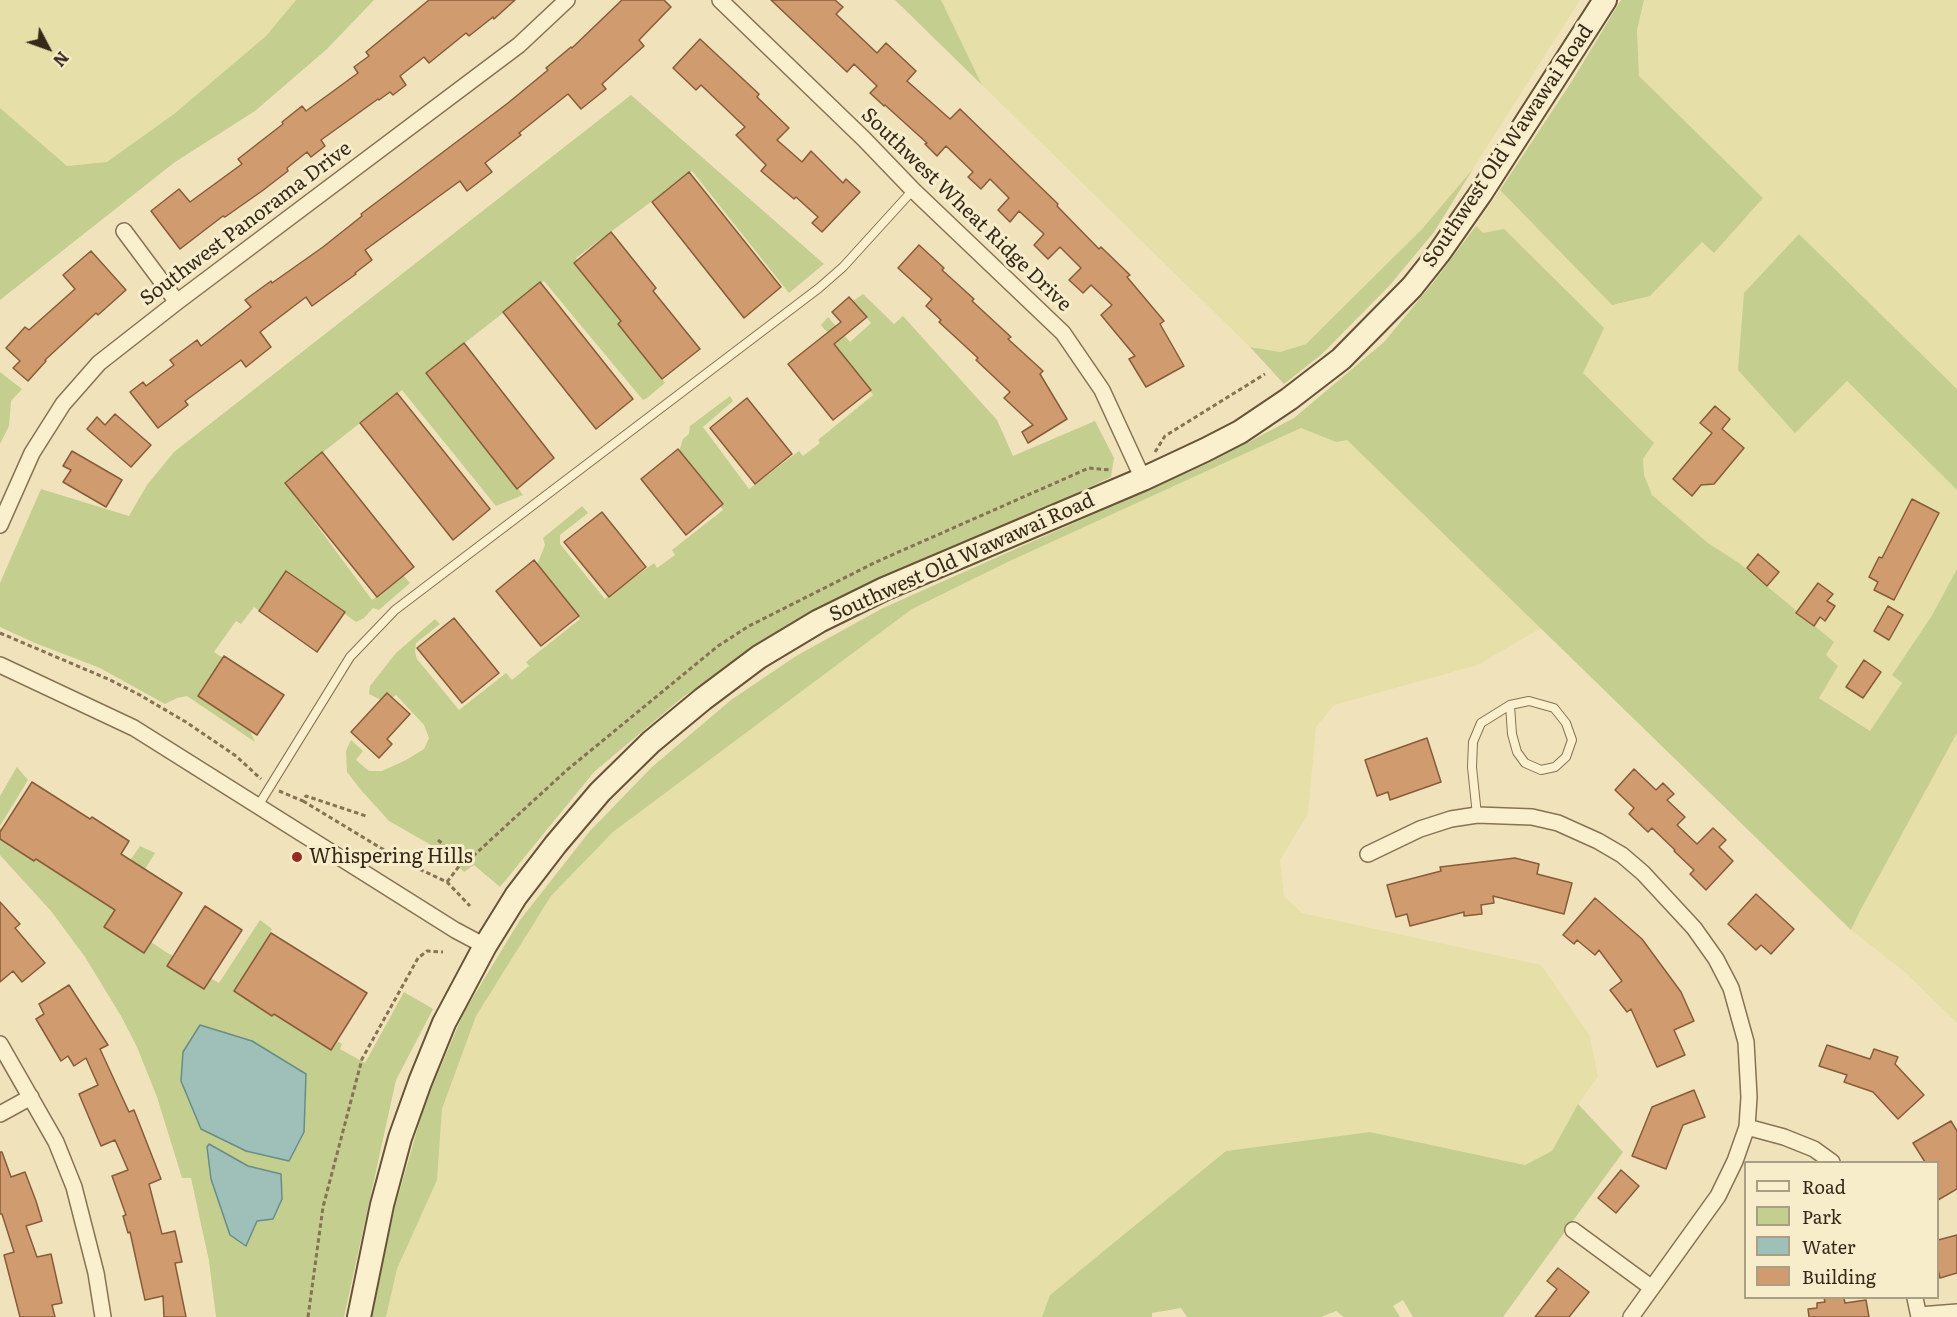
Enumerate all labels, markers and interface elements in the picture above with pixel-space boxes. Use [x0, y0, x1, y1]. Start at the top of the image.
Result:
north arrow [18, 18, 78, 78]
street label: Southwest Old Wawawai Road [1418, 20, 1598, 272]
text: N [48, 47, 75, 73]
street label: Southwest Wheat Ridge Drive [856, 103, 1076, 317]
street label: Southwest Panorama Drive [136, 137, 356, 311]
street label: Southwest Old Wawawai Road [826, 489, 1098, 627]
place label: Whispering Hills [309, 845, 473, 869]
marker: Whispering Hills [290, 850, 304, 864]
legend [1744, 1161, 1939, 1299]
text: Road [1802, 1173, 1846, 1200]
text: Park [1802, 1203, 1841, 1230]
text: Water [1802, 1233, 1855, 1260]
text: Building [1802, 1263, 1876, 1290]

